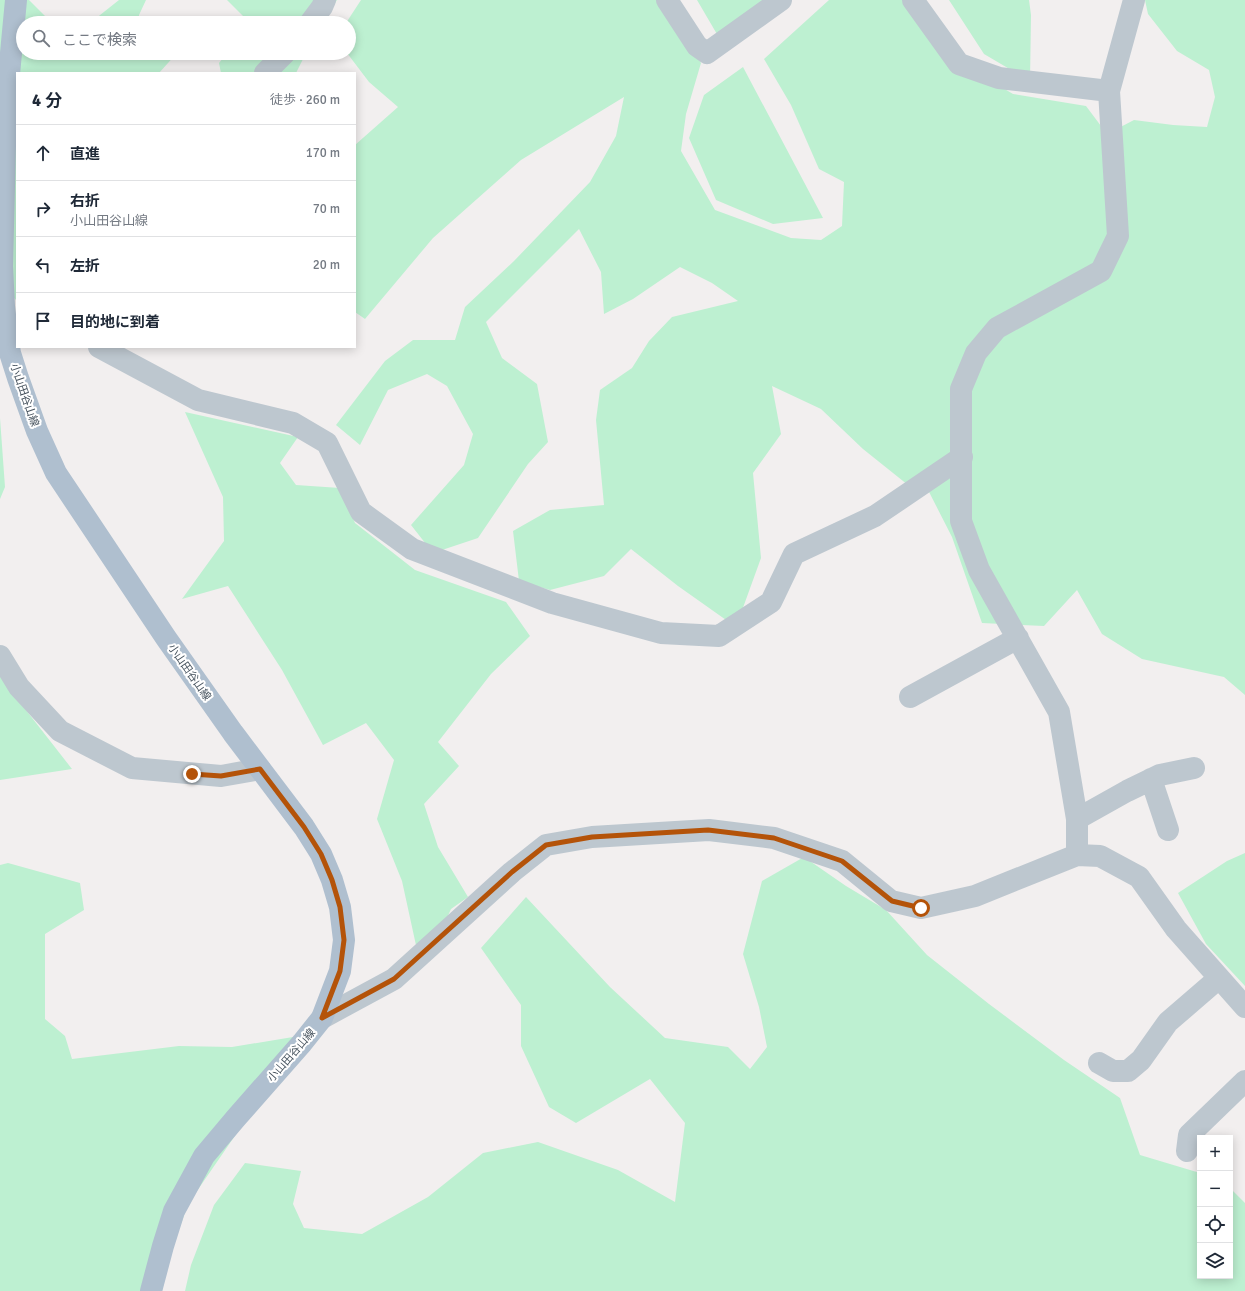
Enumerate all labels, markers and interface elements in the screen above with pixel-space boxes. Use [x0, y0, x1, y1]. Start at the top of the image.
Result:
search box [16, 16, 356, 60]
icon: search [30, 27, 52, 49]
text: ここで検索 [62, 31, 137, 49]
text: 4 分 [32, 90, 62, 111]
text: 徒歩 · 260 m [270, 92, 340, 108]
icon: ahead [32, 142, 54, 164]
text: 直進 [70, 145, 100, 163]
text: 170 m [306, 145, 340, 161]
text: 右折 [70, 192, 100, 210]
icon: right [32, 198, 54, 220]
text: 70 m [313, 201, 340, 217]
text: 小山田谷山線 [70, 213, 148, 229]
icon: left [32, 254, 54, 276]
text: 左折 [70, 257, 100, 275]
text: 20 m [313, 257, 340, 273]
icon: arrive [32, 310, 54, 332]
text: 目的地に到着 [70, 313, 160, 331]
street label: 小山田谷山線 [8, 362, 41, 428]
street label: 小山田谷山線 [165, 642, 214, 703]
route end [183, 765, 201, 783]
route start [912, 899, 930, 917]
street label: 小山田谷山線 [265, 1026, 318, 1084]
map controls [1197, 1135, 1233, 1279]
button: + [1197, 1135, 1233, 1171]
button: − [1197, 1171, 1233, 1207]
button: locate [1197, 1207, 1233, 1243]
button: layers [1197, 1243, 1233, 1279]

